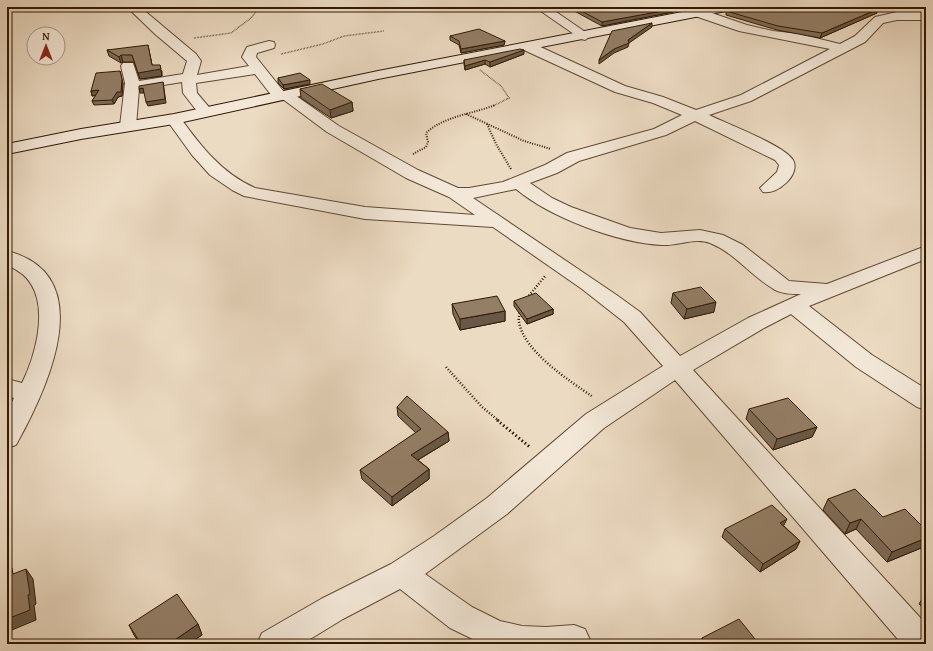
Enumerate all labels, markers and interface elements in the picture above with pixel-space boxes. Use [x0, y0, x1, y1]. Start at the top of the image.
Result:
north arrow [26, 26, 66, 66]
text: N [42, 28, 50, 44]

